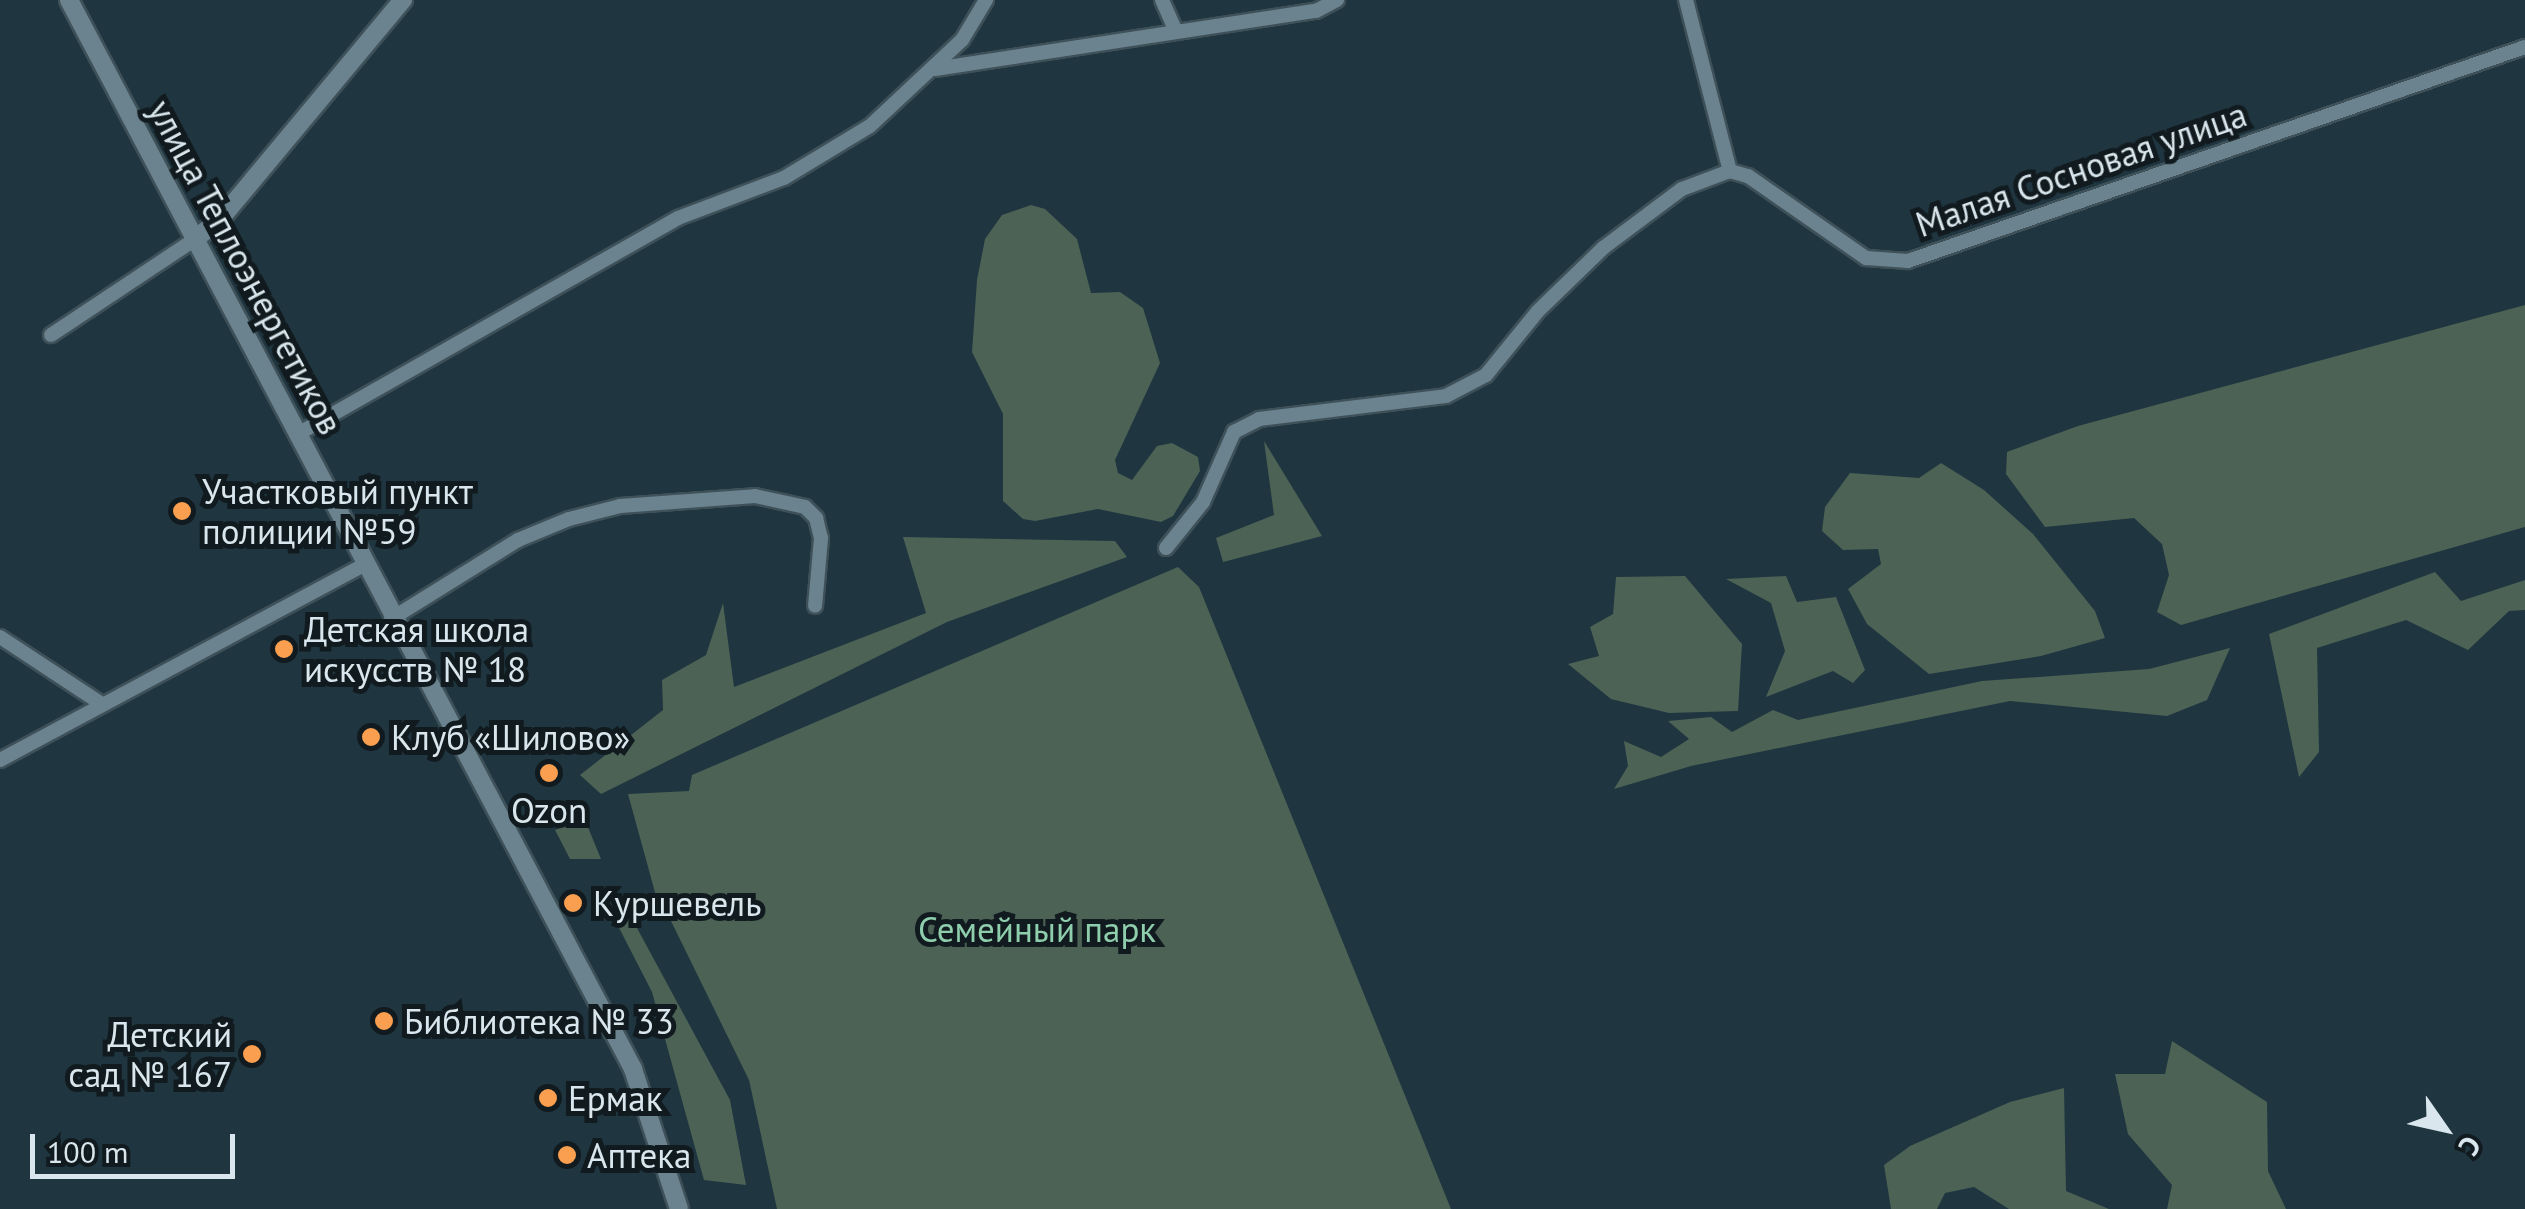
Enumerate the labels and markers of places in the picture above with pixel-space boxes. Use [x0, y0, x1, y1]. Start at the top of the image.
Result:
place label: Участковый пункт полиции №59 [202, 470, 473, 552]
marker: Участковый пункт полиции №59 [171, 500, 193, 522]
place label: Детская школа искусств № 18 [304, 608, 529, 690]
marker: Детская школа искусств № 18 [273, 638, 295, 660]
place label: Клуб «Шилово» [391, 716, 630, 758]
marker: Клуб «Шилово» [360, 726, 382, 748]
marker: Ozon [538, 762, 560, 784]
place label: Ozon [511, 789, 587, 831]
place label: Куршевель [593, 882, 761, 924]
marker: Куршевель [562, 892, 584, 914]
place label: Библиотека № 33 [404, 1000, 674, 1042]
marker: Библиотека № 33 [373, 1010, 395, 1032]
place label: Детский сад № 167 [68, 1013, 232, 1095]
marker: Детский сад № 167 [241, 1043, 263, 1065]
place label: Ермак [568, 1077, 662, 1119]
marker: Ермак [537, 1087, 559, 1109]
place label: Аптека [587, 1134, 691, 1176]
marker: Аптека [556, 1144, 578, 1166]

